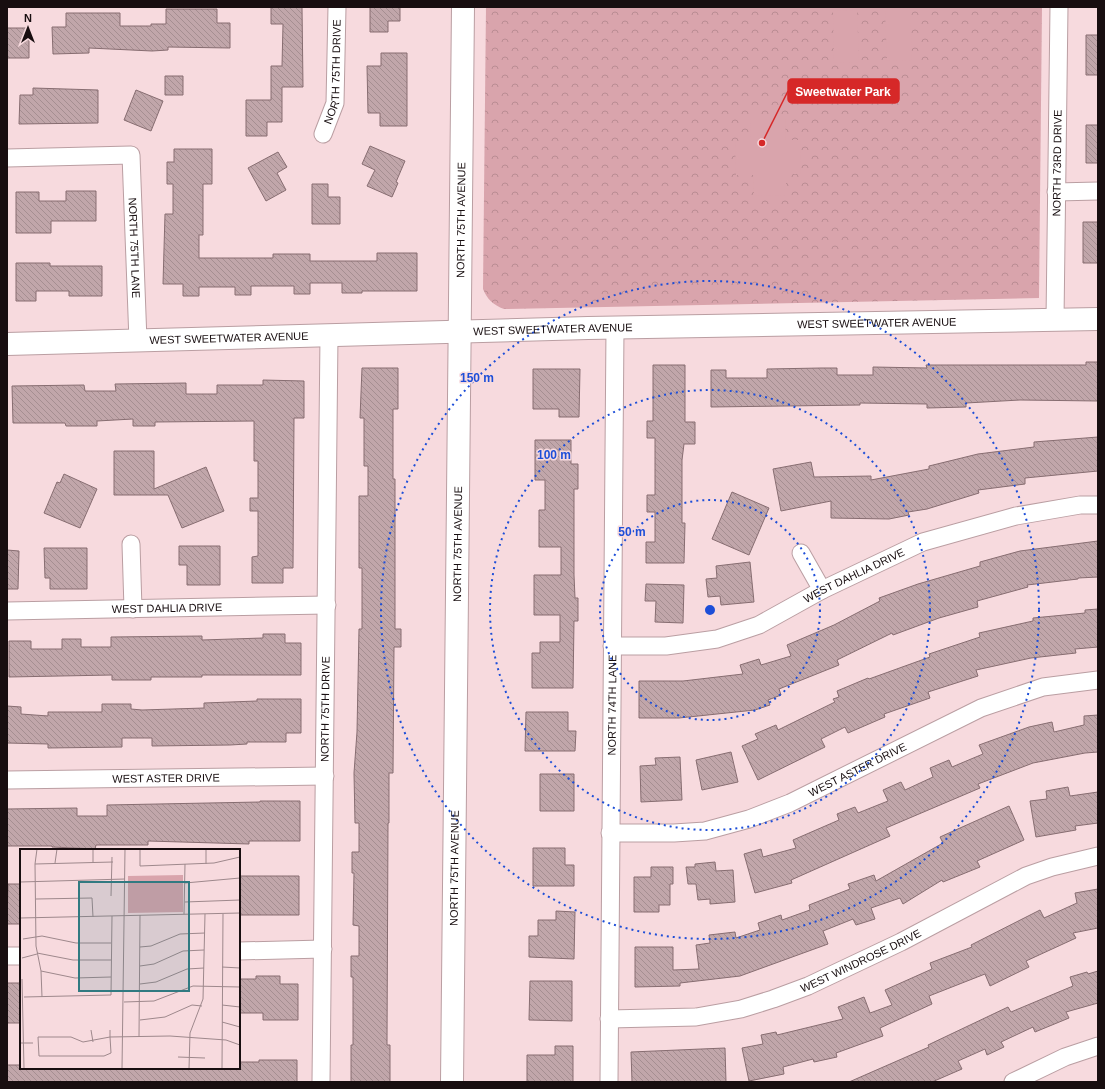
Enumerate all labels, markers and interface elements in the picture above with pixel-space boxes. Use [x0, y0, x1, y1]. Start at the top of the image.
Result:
north arrow [8, 8, 48, 48]
text: N [24, 12, 32, 24]
street label: NORTH 75TH DRIVE [321, 19, 343, 126]
callout: Sweetwater Park [788, 79, 899, 103]
text: Sweetwater Park [795, 85, 891, 99]
street label: NORTH 73RD DRIVE [1050, 109, 1064, 217]
street label: NORTH 75TH AVENUE [454, 162, 467, 278]
street label: NORTH 75TH LANE [127, 197, 142, 298]
street label: WEST SWEETWATER AVENUE [797, 316, 956, 330]
street label: WEST SWEETWATER AVENUE [473, 321, 633, 337]
street label: WEST SWEETWATER AVENUE [149, 330, 309, 346]
text: 150 m [460, 371, 494, 385]
text: 100 m [537, 448, 571, 462]
street label: NORTH 75TH AVENUE [451, 486, 464, 602]
text: 50 m [618, 525, 646, 539]
street label: WEST DAHLIA DRIVE [802, 546, 906, 605]
street label: WEST DAHLIA DRIVE [112, 601, 222, 615]
centre of rings [703, 603, 717, 617]
street label: NORTH 74TH LANE [606, 655, 618, 755]
street label: NORTH 75TH DRIVE [318, 656, 332, 762]
street label: WEST ASTER DRIVE [807, 740, 908, 799]
street label: WEST ASTER DRIVE [112, 771, 220, 785]
street label: NORTH 75TH AVENUE [448, 810, 461, 926]
inset map [20, 849, 240, 1069]
street label: WEST WINDROSE DRIVE [799, 927, 923, 994]

